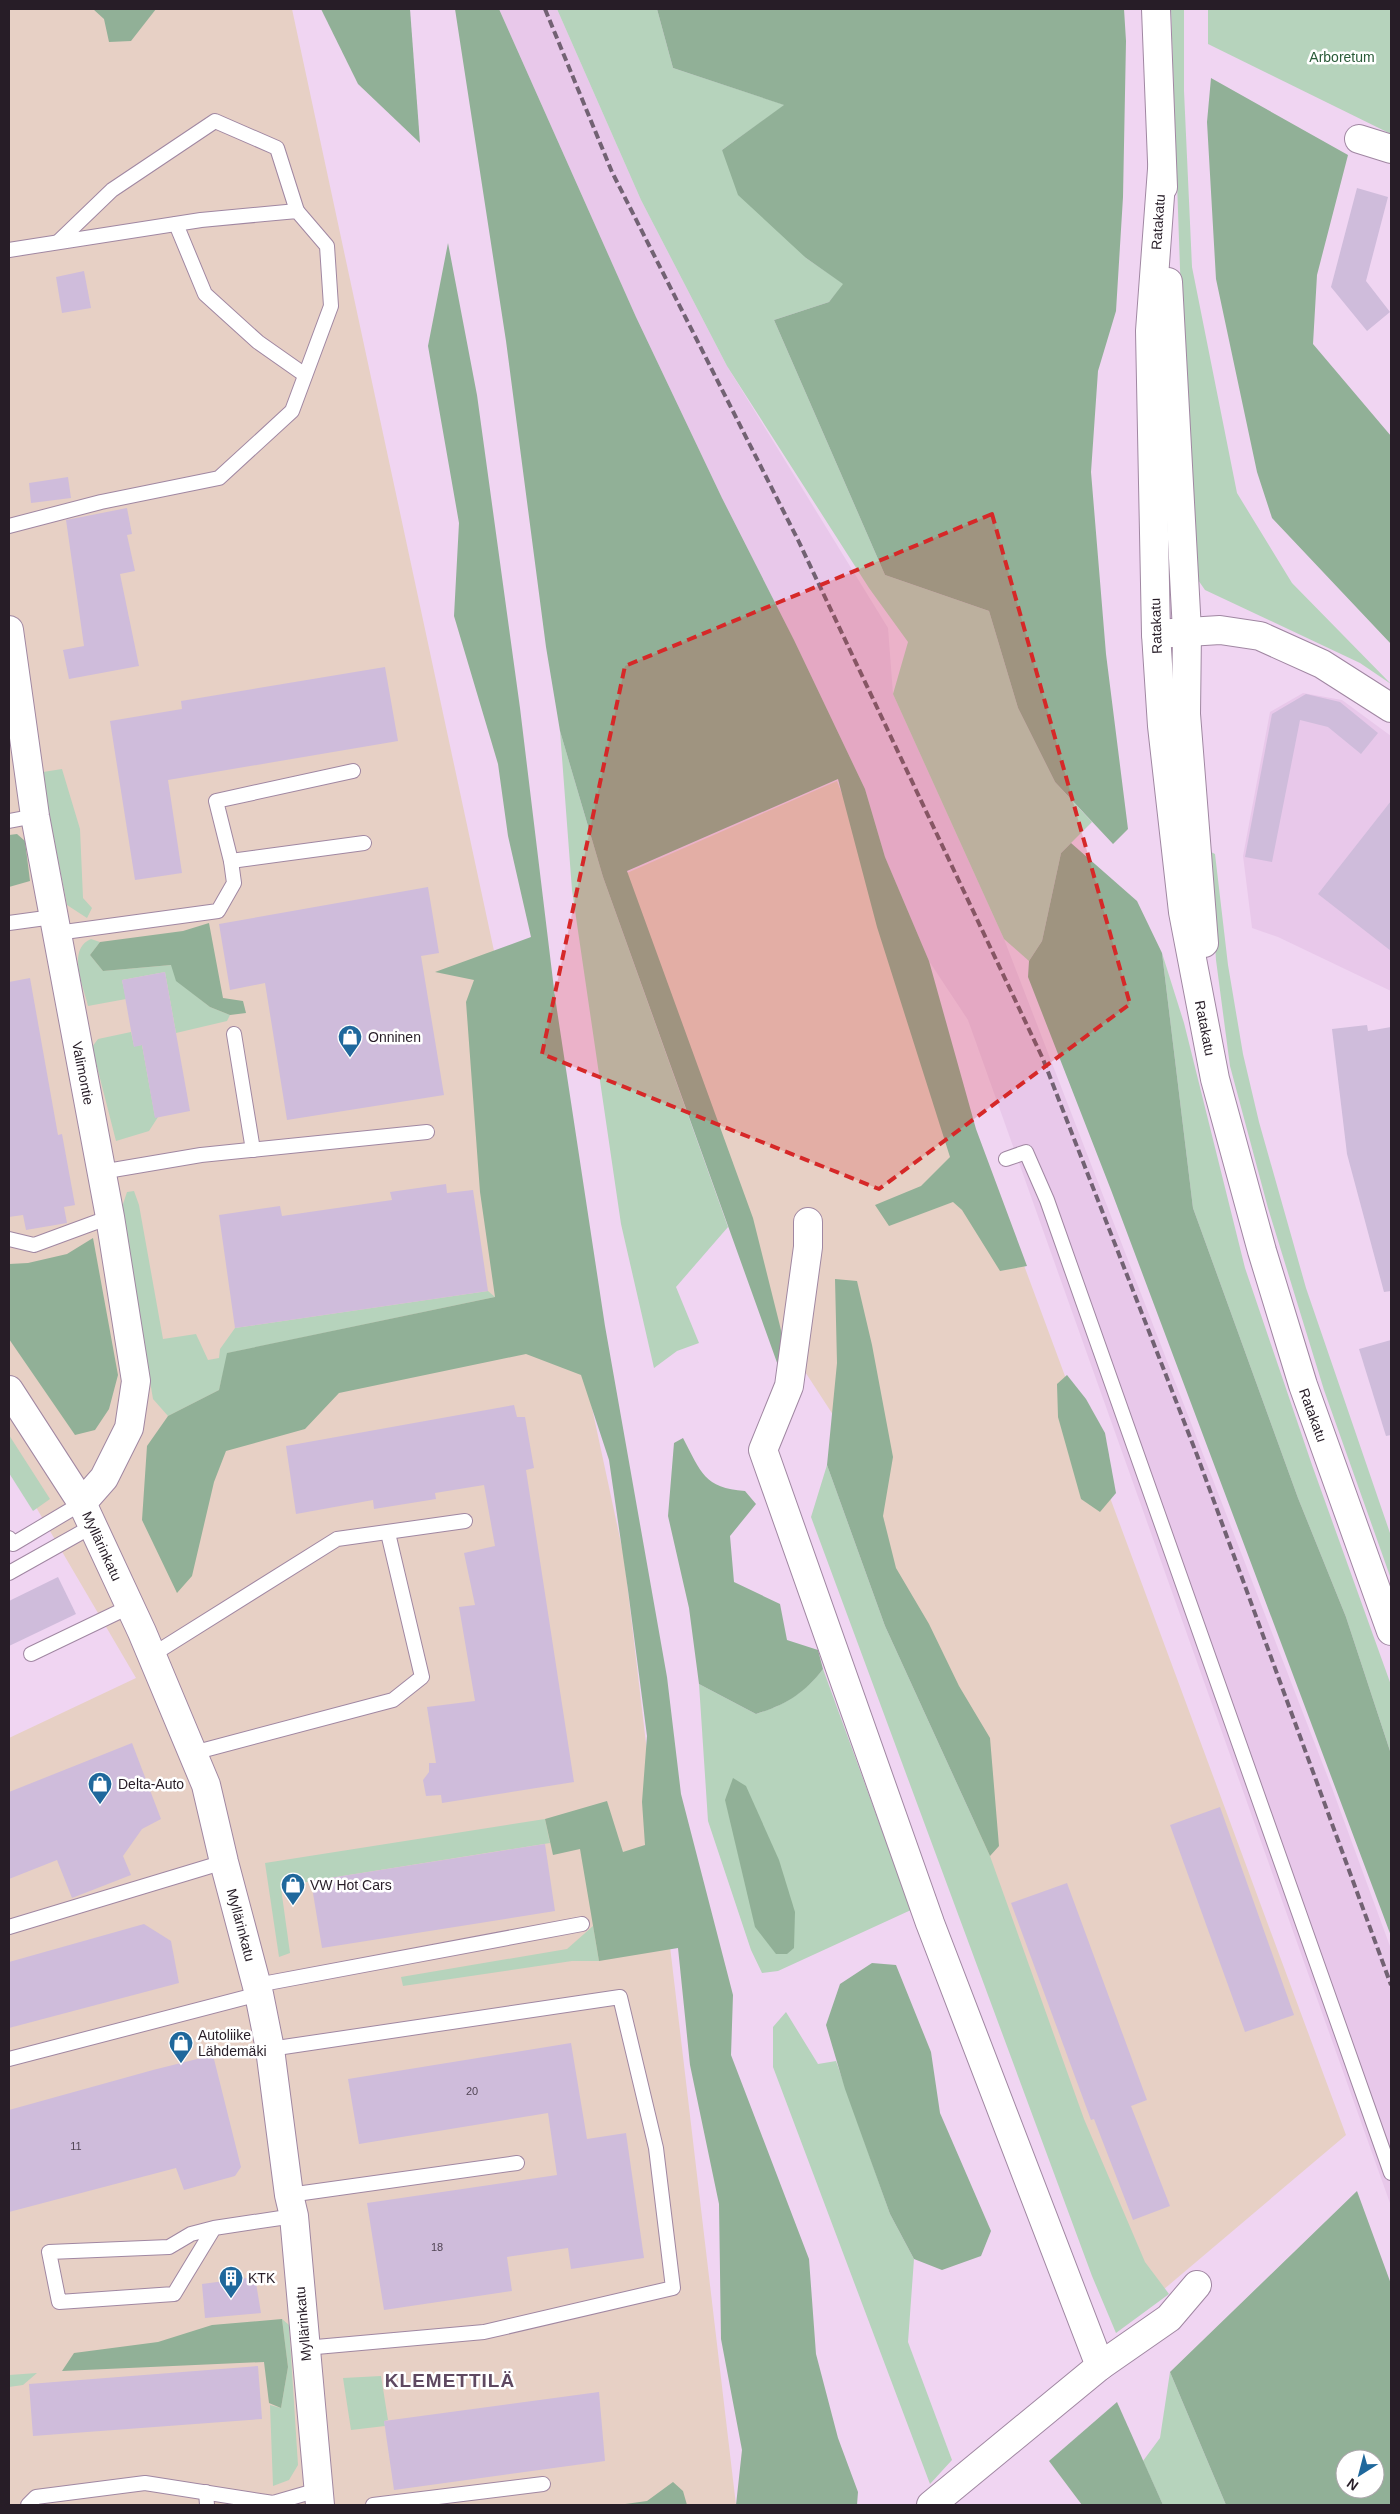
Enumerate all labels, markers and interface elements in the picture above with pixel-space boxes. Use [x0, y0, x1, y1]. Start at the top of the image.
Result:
park label: Arboretum [1309, 49, 1375, 65]
street label: Ratakatu [1148, 193, 1168, 251]
street label: Ratakatu [1147, 598, 1165, 654]
street label: Ratakatu [1192, 999, 1218, 1057]
shop icon: Onninen [337, 1024, 363, 1058]
place label: Onninen [368, 1029, 421, 1045]
street label: Valimontie [69, 1040, 97, 1106]
street label: Ratakatu [1296, 1386, 1330, 1444]
street label: Myllärinkatu [79, 1509, 125, 1583]
shop icon: Delta-Auto [87, 1771, 113, 1805]
place label: Delta-Auto [118, 1776, 184, 1792]
shop icon: VW Hot Cars [280, 1872, 306, 1906]
place label: VW Hot Cars [310, 1877, 392, 1893]
street label: Myllärinkatu [224, 1887, 258, 1963]
place label: Autoliike Lähdemäki [198, 2027, 267, 2059]
shop icon: Autoliike Lähdemäki [168, 2030, 194, 2064]
house number: 20 [466, 2085, 478, 2097]
house number: 11 [70, 2140, 82, 2152]
house number: 18 [431, 2241, 443, 2253]
building icon: KTK [218, 2265, 244, 2299]
place label: KTK [248, 2270, 276, 2286]
street label: Myllärinkatu [292, 2286, 314, 2362]
district label: KLEMETTILÄ [385, 2370, 515, 2391]
north arrow [1335, 2449, 1385, 2499]
text: N [1344, 2475, 1361, 2494]

